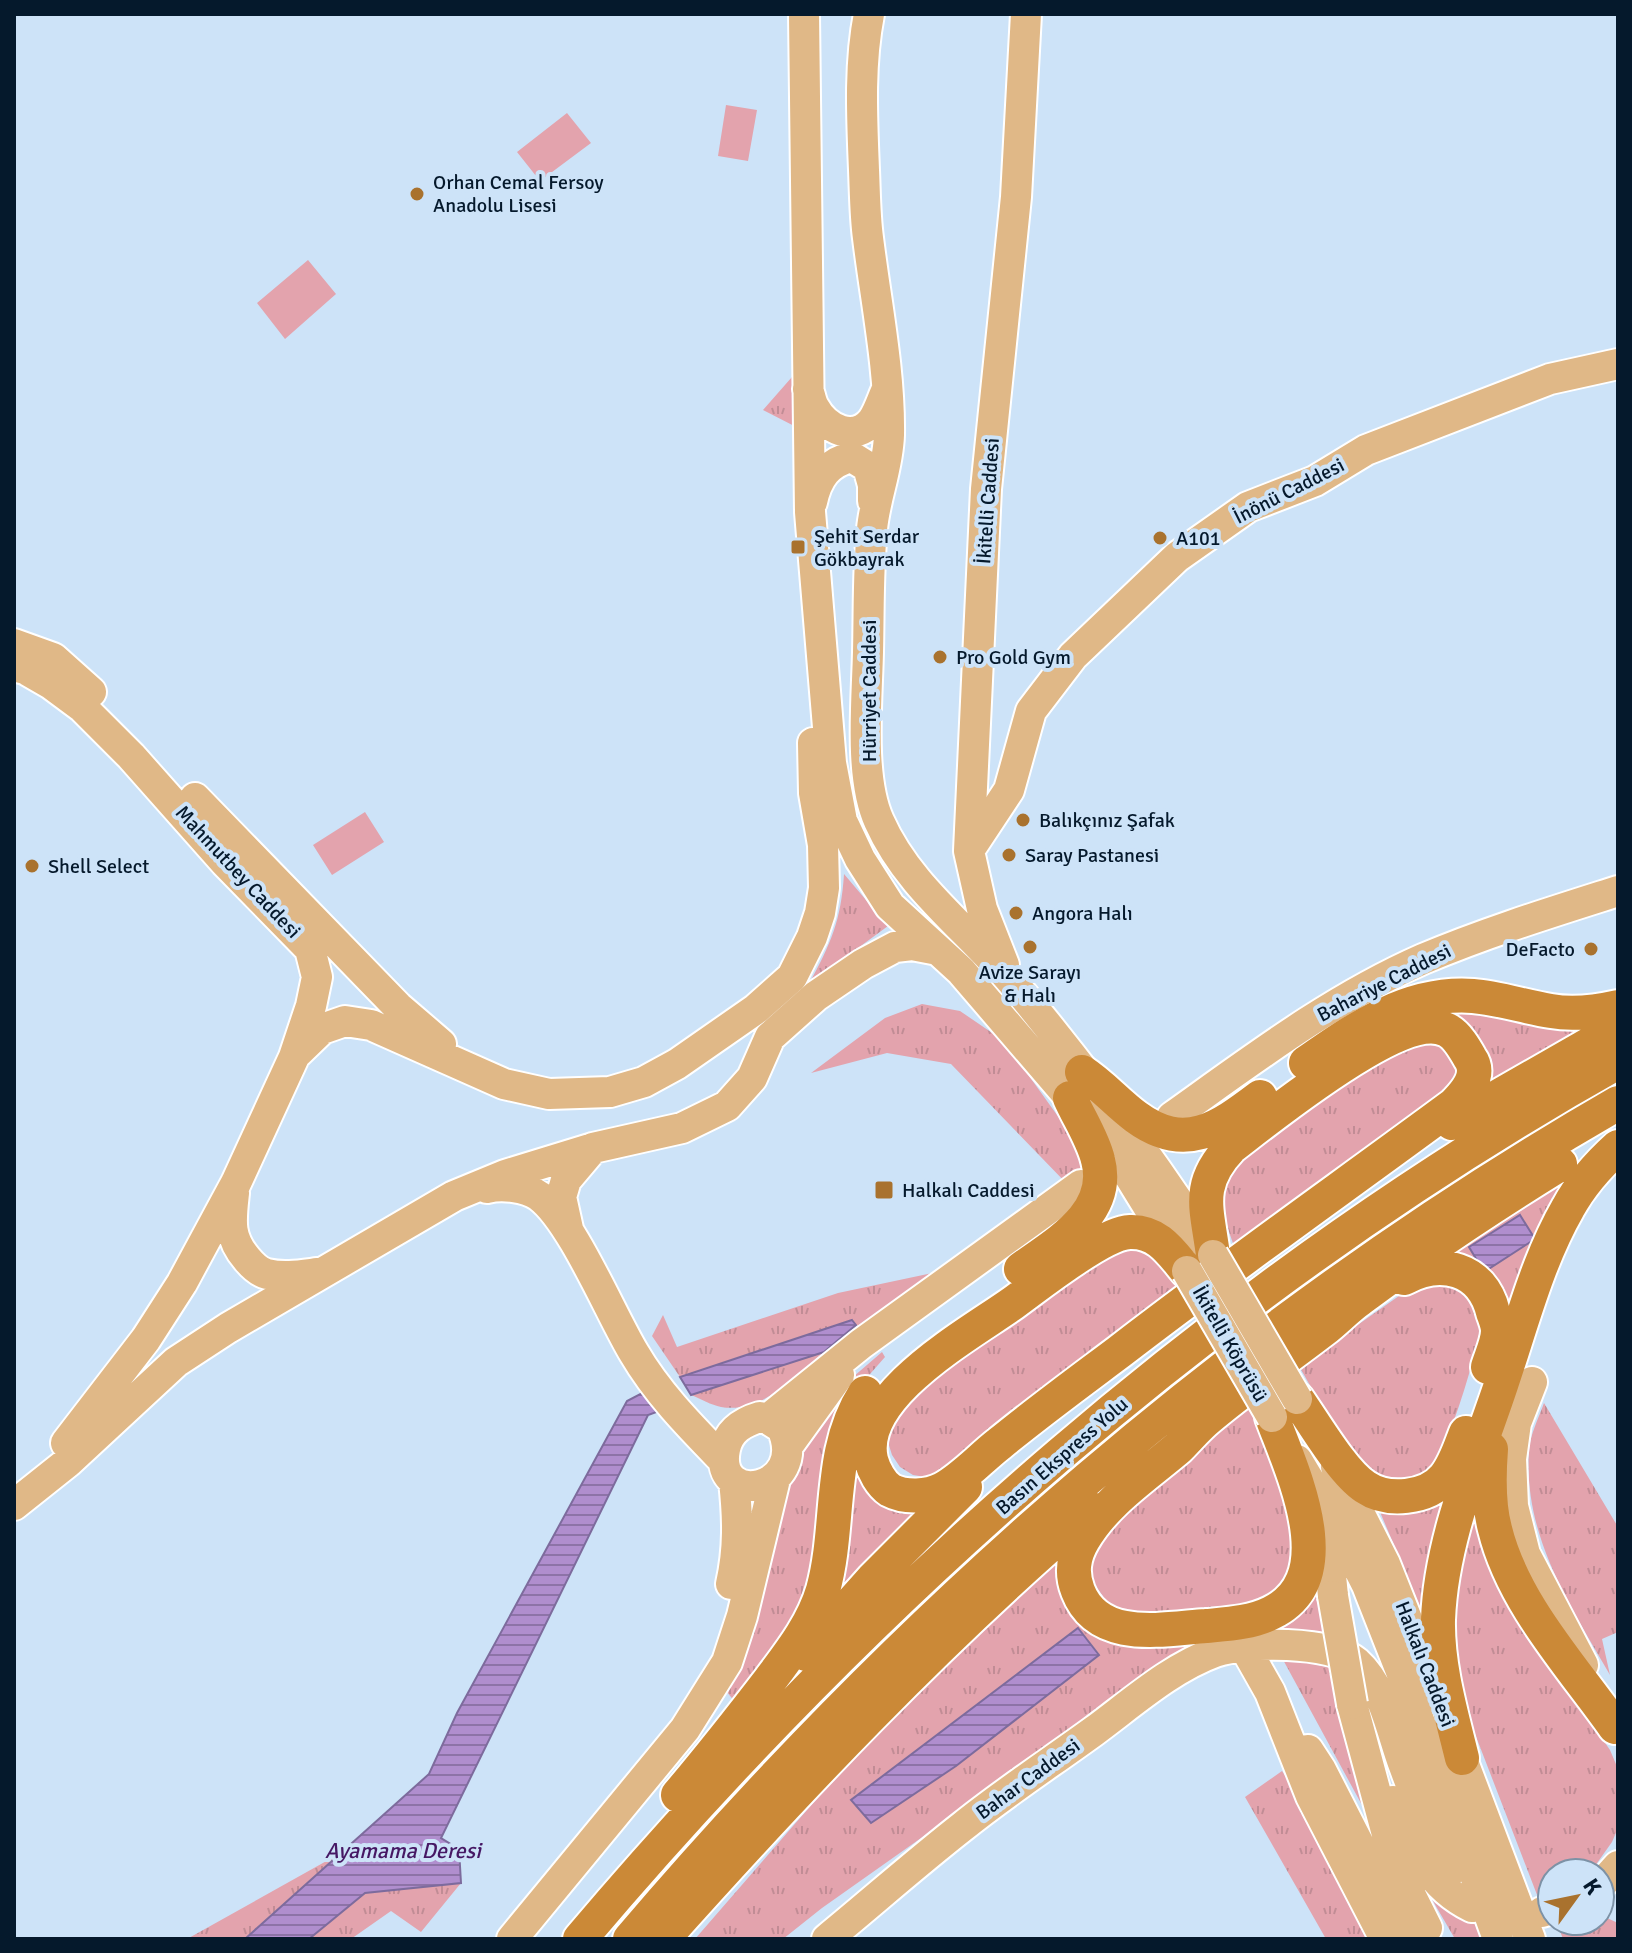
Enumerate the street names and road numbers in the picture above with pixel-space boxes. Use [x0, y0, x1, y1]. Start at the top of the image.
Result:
street label: İkitelli Caddesi [971, 437, 1005, 565]
street label: İnönü Caddesi [1229, 452, 1349, 530]
street label: Hürriyet Caddesi [857, 620, 882, 762]
street label: Mahmutbey Caddesi [170, 800, 306, 944]
street label: Bahariye Caddesi [1313, 938, 1455, 1028]
street label: İkitelli Köprüsü [1187, 1282, 1273, 1406]
street label: Basın Ekspress Yolu [991, 1392, 1133, 1520]
street label: Halkalı Caddesi [1390, 1598, 1460, 1730]
street label: Bahar Caddesi [971, 1733, 1085, 1825]

